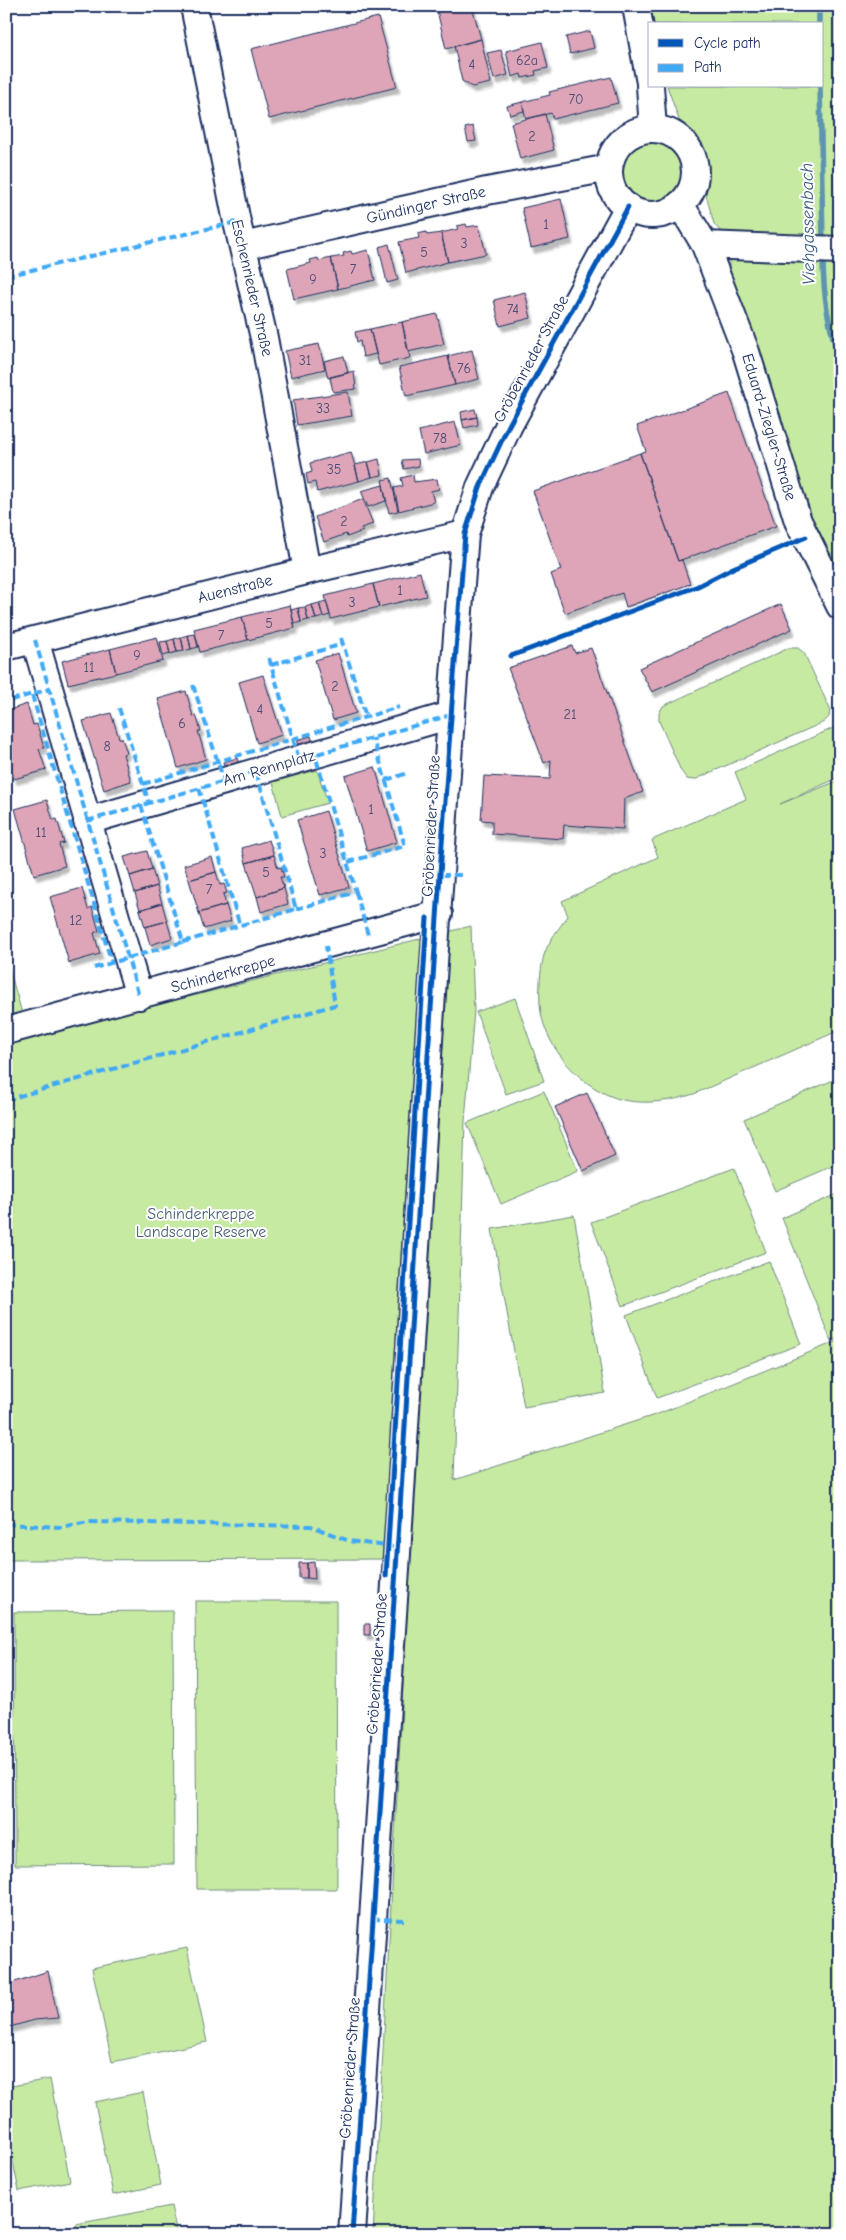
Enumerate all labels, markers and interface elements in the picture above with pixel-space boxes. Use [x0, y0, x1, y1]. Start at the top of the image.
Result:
legend [648, 22, 824, 88]
text: Cycle path [694, 34, 761, 52]
house number: 62a [516, 52, 538, 69]
house number: 4 [469, 56, 476, 73]
text: Path [694, 58, 722, 76]
house number: 70 [568, 91, 584, 108]
house number: 2 [528, 128, 536, 145]
water label: Viehgassenbach [796, 163, 820, 285]
street label: Gündinger Straße [365, 183, 487, 227]
house number: 1 [543, 216, 549, 233]
street label: Eschenrieder Straße [228, 218, 276, 358]
house number: 3 [460, 235, 468, 252]
house number: 5 [420, 244, 428, 261]
house number: 7 [350, 261, 357, 278]
house number: 9 [309, 271, 317, 288]
street label: Gröbenrieder Straße [490, 292, 572, 426]
house number: 74 [507, 301, 519, 318]
street label: Eduard-Ziegler-Straße [738, 351, 800, 503]
house number: 31 [299, 352, 311, 369]
house number: 76 [457, 360, 471, 377]
house number: 33 [316, 400, 330, 417]
house number: 78 [433, 430, 447, 447]
house number: 35 [327, 461, 341, 478]
house number: 2 [340, 513, 348, 530]
street label: Auenstraße [196, 571, 274, 607]
house number: 1 [397, 582, 403, 599]
house number: 3 [348, 594, 356, 611]
house number: 5 [265, 615, 273, 632]
house number: 7 [218, 627, 225, 644]
house number: 9 [133, 647, 141, 664]
house number: 11 [83, 659, 95, 676]
house number: 2 [331, 678, 339, 695]
house number: 4 [257, 701, 264, 718]
house number: 21 [564, 706, 576, 723]
house number: 6 [178, 715, 186, 732]
house number: 8 [103, 738, 111, 755]
street label: Am Rennplatz [221, 746, 317, 790]
street label: Gröbenrieder Straße [418, 755, 444, 897]
house number: 1 [368, 801, 374, 818]
house number: 11 [35, 824, 47, 841]
house number: 3 [319, 845, 327, 862]
house number: 5 [262, 864, 270, 881]
house number: 7 [206, 881, 213, 898]
house number: 12 [70, 912, 82, 929]
street label: Schinderkreppe [169, 951, 277, 997]
park label: Schinderkreppe Landscape Reserve [136, 1205, 266, 1241]
street label: Gröbenrieder Straße [363, 1593, 391, 1735]
street label: Gröbenrieder Straße [336, 1997, 364, 2139]

